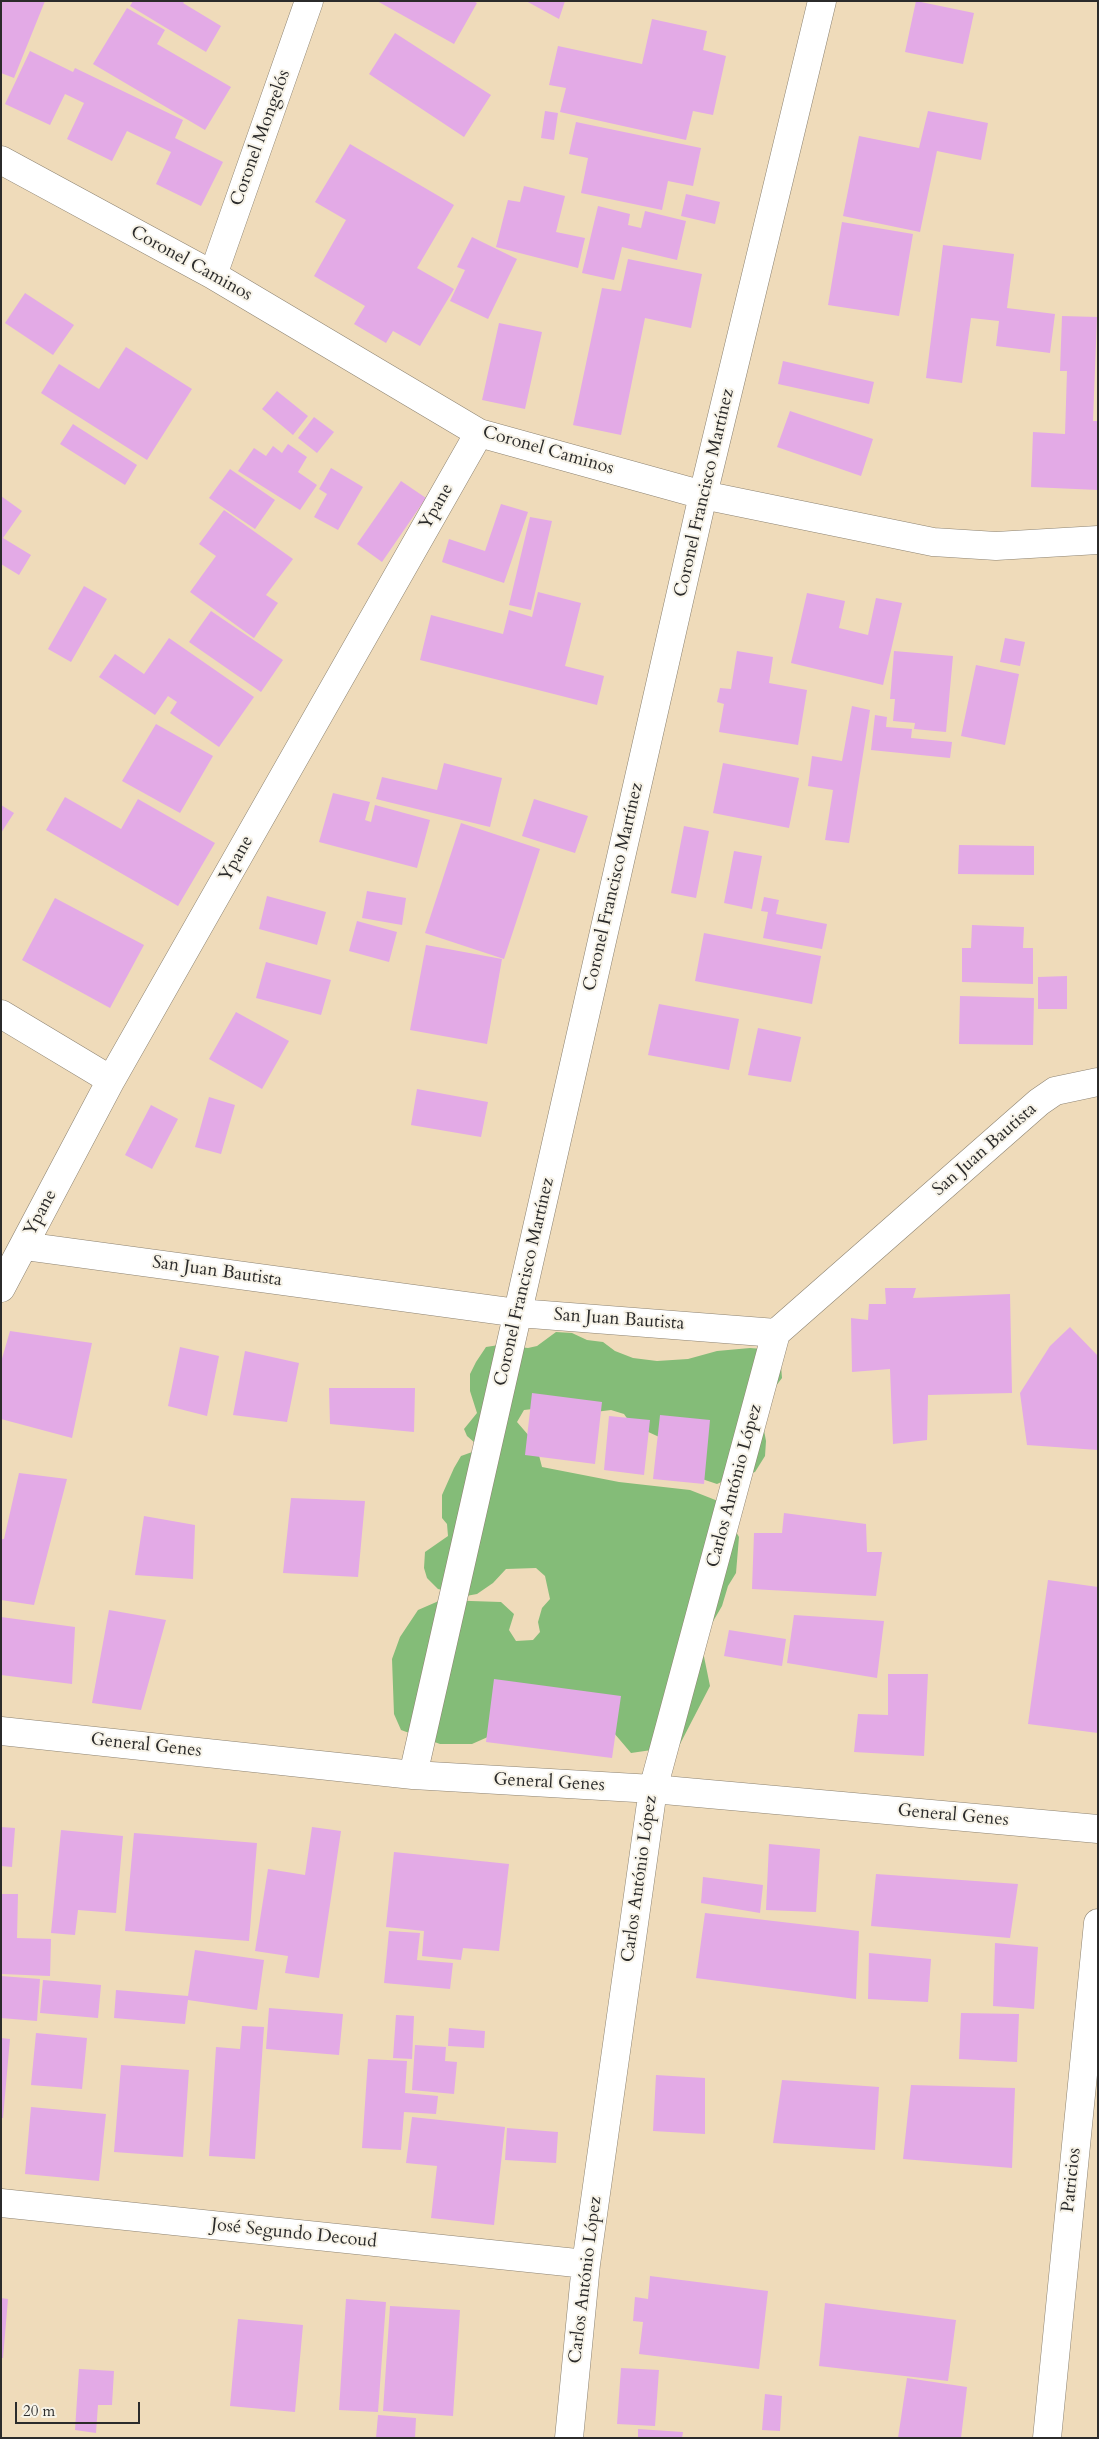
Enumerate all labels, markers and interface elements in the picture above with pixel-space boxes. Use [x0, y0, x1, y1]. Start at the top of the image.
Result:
street label: Coronel Mongelós [226, 67, 296, 209]
street label: Coronel Caminos [127, 222, 255, 306]
street label: Coronel Francisco Martínez [671, 387, 739, 599]
street label: Coronel Caminos [480, 422, 616, 480]
street label: Ypane [415, 480, 459, 534]
street label: Coronel Francisco Martínez [580, 781, 648, 993]
street label: Ypane [215, 832, 259, 886]
street label: San Juan Bautista [929, 1099, 1041, 1201]
street label: Coronel Francisco Martínez [491, 1176, 559, 1388]
street label: Ypane [20, 1186, 62, 1240]
street label: San Juan Bautista [151, 1252, 283, 1292]
street label: San Juan Bautista [553, 1305, 685, 1335]
street label: Carlos António López [703, 1402, 767, 1570]
street label: General Genes [89, 1729, 203, 1763]
street label: General Genes [493, 1769, 605, 1797]
street label: Carlos António López [618, 1794, 662, 1964]
street label: General Genes [897, 1800, 1009, 1832]
street label: Patricios [1058, 2147, 1086, 2213]
street label: Carlos António López [565, 2195, 607, 2365]
street label: José Segundo Decoud [210, 2215, 378, 2253]
scale bar [18, 2392, 142, 2424]
text: 20 m [23, 2401, 55, 2421]

